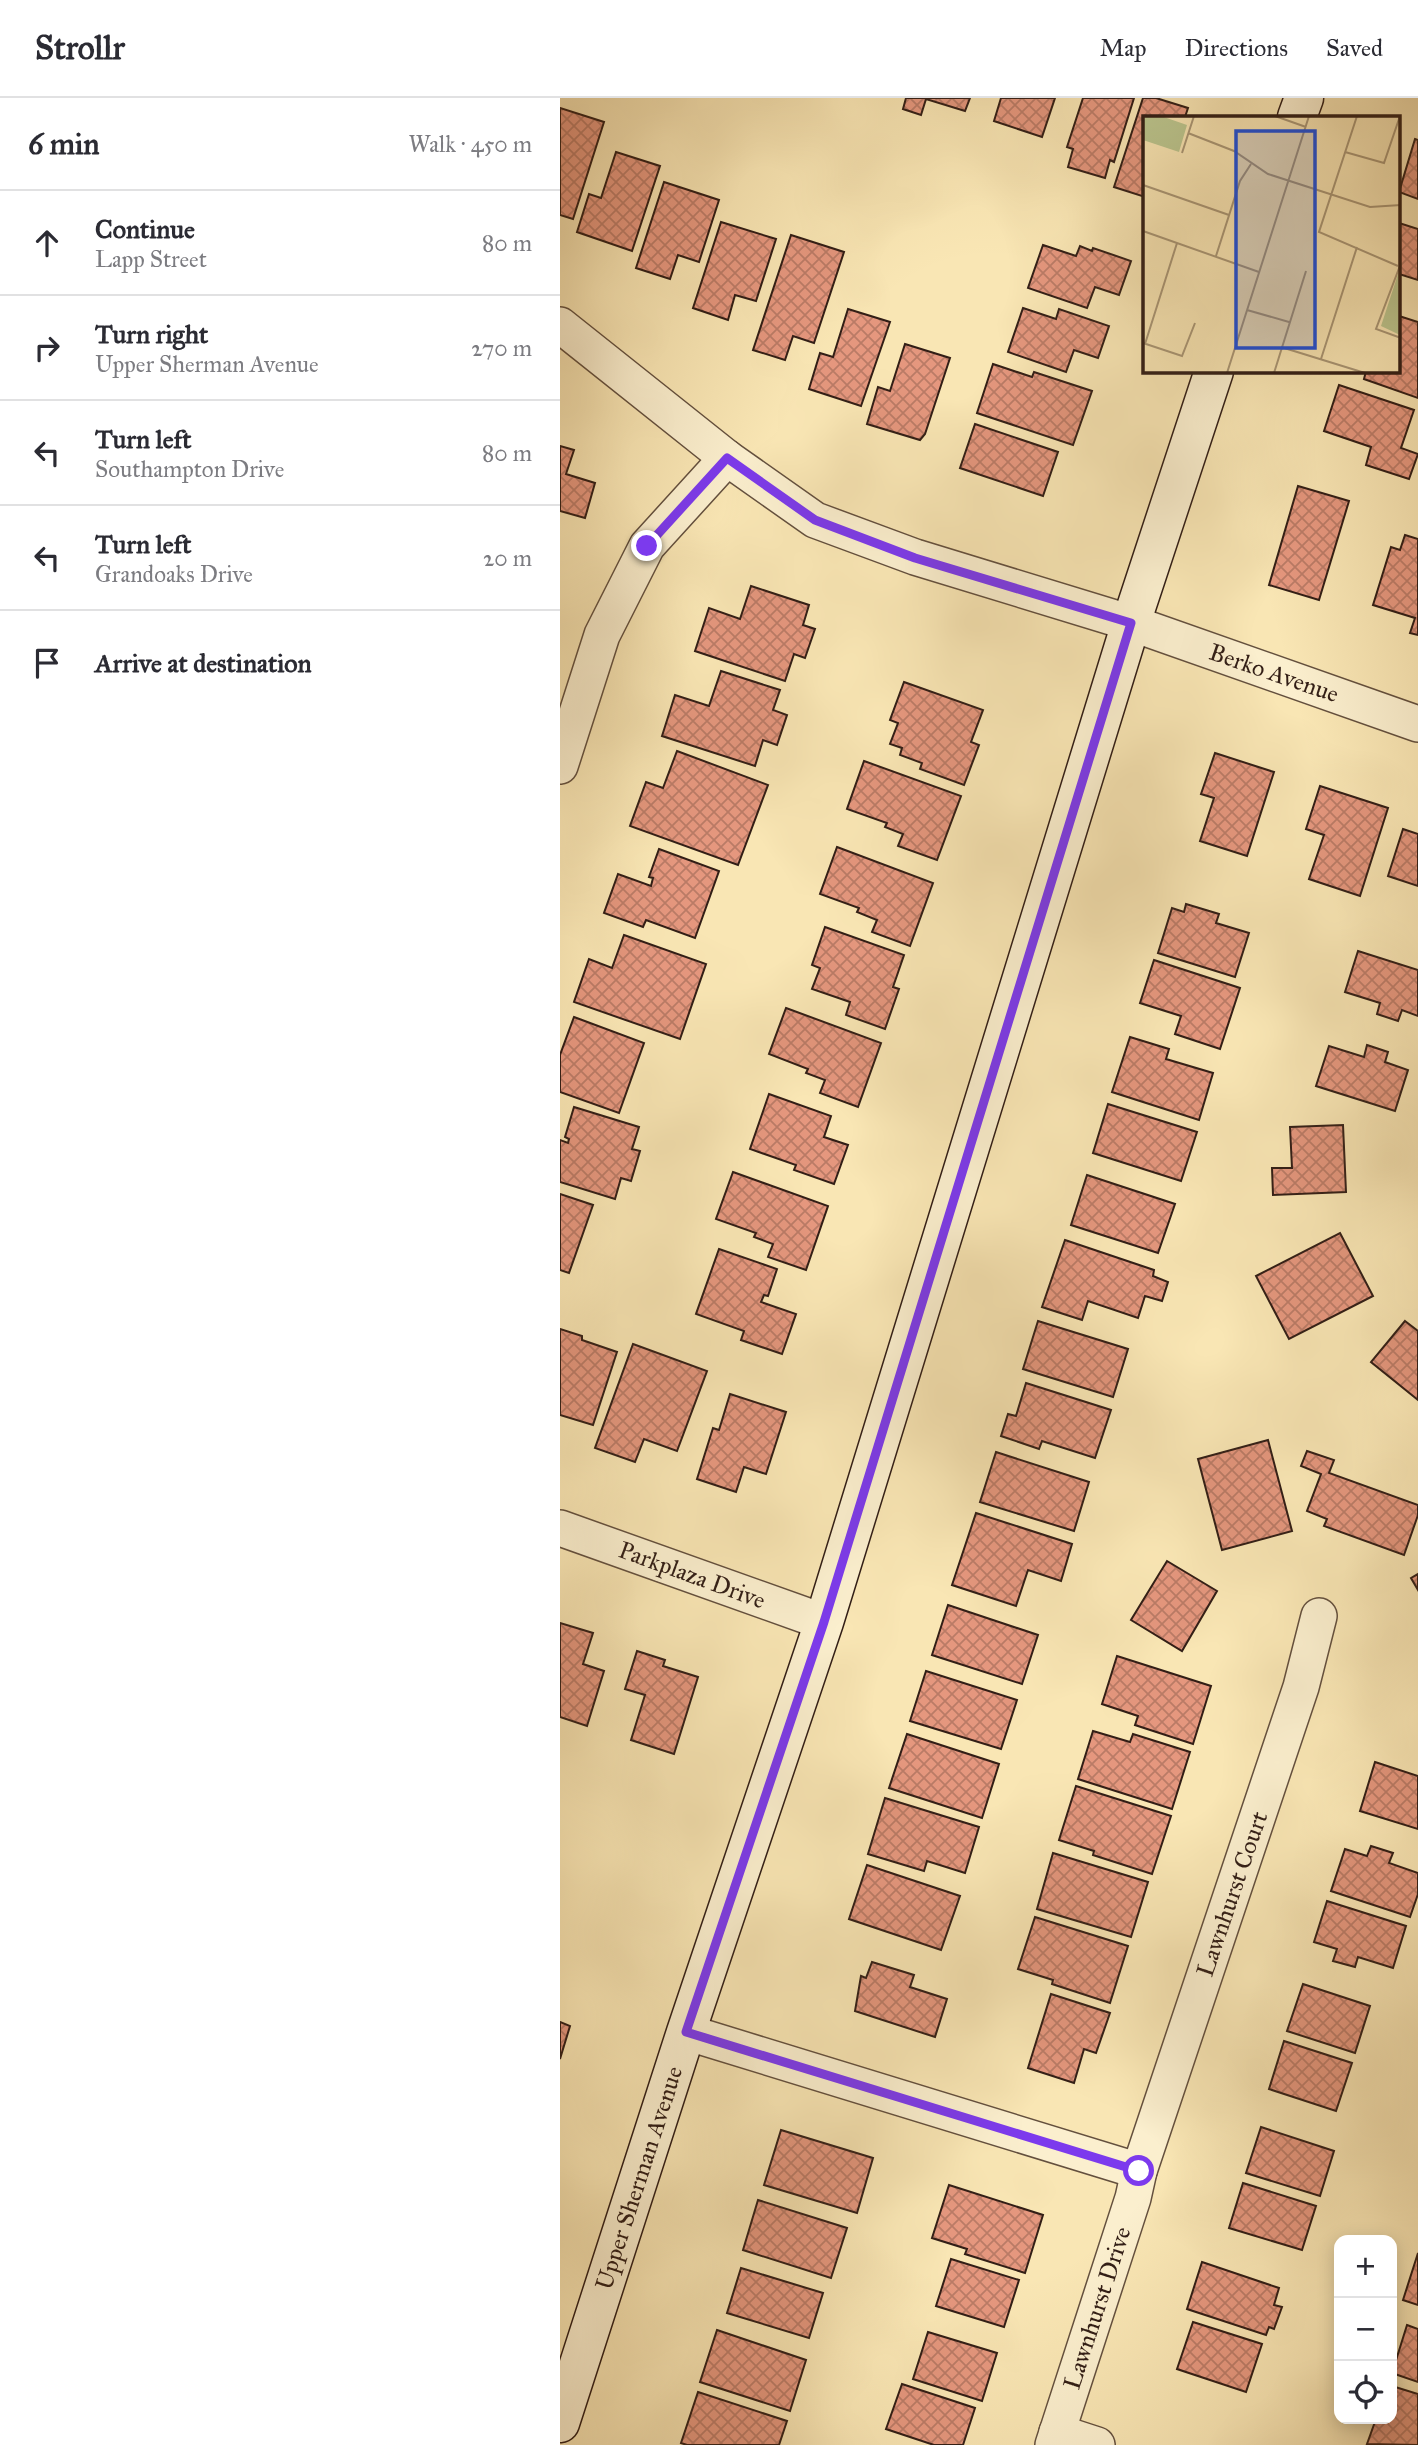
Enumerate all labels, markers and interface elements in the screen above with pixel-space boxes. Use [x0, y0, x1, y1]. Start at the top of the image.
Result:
text: Strollr [35, 28, 125, 68]
text: Map [1100, 33, 1147, 63]
text: Directions [1185, 33, 1288, 63]
text: Saved [1326, 33, 1383, 63]
inset map [1143, 116, 1401, 373]
text: 6 min [28, 126, 100, 162]
text: Walk · 450 m [409, 130, 532, 158]
text: Continue [95, 213, 195, 245]
icon: ahead [28, 224, 66, 262]
text: 80 m [482, 229, 532, 257]
text: Lapp Street [95, 245, 207, 273]
text: Turn right [95, 318, 208, 350]
icon: right [28, 329, 66, 367]
text: 270 m [471, 334, 532, 362]
text: Upper Sherman Avenue [95, 350, 319, 378]
text: Turn left [95, 423, 191, 455]
icon: left [28, 434, 66, 472]
text: 80 m [482, 439, 532, 467]
text: Southampton Drive [95, 455, 284, 483]
text: Turn left [95, 528, 191, 560]
route end [631, 530, 662, 561]
icon: left [28, 539, 66, 577]
text: 20 m [483, 544, 532, 572]
text: Grandoaks Drive [95, 560, 253, 588]
street label: Berko Avenue [1205, 637, 1343, 709]
icon: arrive [28, 644, 66, 682]
text: Arrive at destination [95, 647, 312, 679]
street label: Parkplaza Drive [615, 1535, 769, 1615]
street label: Lawnhurst Court [1190, 1807, 1274, 1981]
street label: Upper Sherman Avenue [589, 2062, 689, 2294]
route start [1123, 2155, 1154, 2186]
street label: Lawnhurst Drive [1057, 2223, 1137, 2393]
map controls [1334, 2235, 1397, 2424]
button: + [1334, 2235, 1397, 2298]
button: − [1334, 2298, 1397, 2361]
button: locate [1334, 2361, 1397, 2424]

